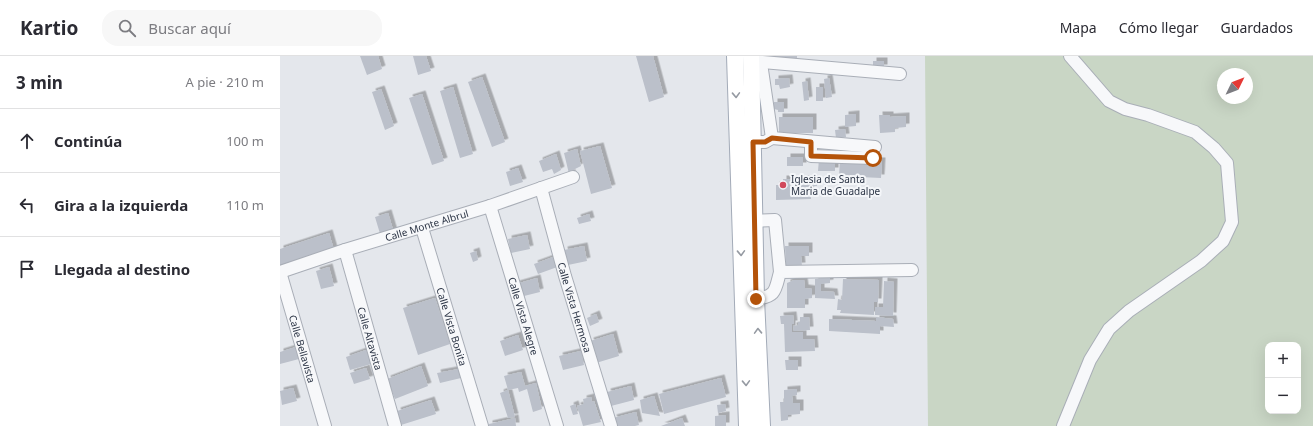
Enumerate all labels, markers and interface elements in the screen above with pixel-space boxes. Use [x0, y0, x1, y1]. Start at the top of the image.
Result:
search box [102, 10, 382, 46]
text: Kartio [20, 15, 78, 41]
icon: search [116, 17, 138, 39]
text: Buscar aquí [148, 18, 231, 38]
text: Mapa [1060, 18, 1097, 37]
text: Cómo llegar [1119, 18, 1199, 37]
text: Guardados [1221, 18, 1293, 37]
north arrow [1217, 68, 1253, 104]
text: 3 min [16, 71, 63, 94]
text: A pie · 210 m [186, 73, 264, 91]
one-way arrow [732, 92, 740, 98]
icon: ahead [16, 130, 38, 152]
text: Continúa [54, 131, 122, 151]
text: 100 m [226, 132, 264, 150]
route start [864, 149, 882, 167]
place label: Iglesia de Santa Maria de Guadalpe [791, 172, 881, 198]
marker: Iglesia de Santa Maria de Guadalpe [778, 180, 788, 190]
icon: left [16, 194, 38, 216]
text: Gira a la izquierda [54, 195, 188, 215]
text: 110 m [226, 196, 264, 214]
street label: Calle Monte Albrul [383, 206, 470, 244]
one-way arrow [737, 250, 745, 256]
icon: arrive [16, 258, 38, 280]
text: Llegada al destino [54, 259, 190, 279]
street label: Calle Vista Hermosa [555, 261, 595, 354]
street label: Calle Vista Alegre [505, 275, 542, 357]
street label: Calle Vista Bonita [433, 286, 470, 367]
route end [747, 290, 765, 308]
street label: Calle Altavista [354, 305, 386, 372]
street label: Calle Bellavista [286, 313, 319, 384]
one-way arrow [753, 328, 762, 334]
map controls [1265, 342, 1301, 414]
button: + [1265, 342, 1301, 378]
button: − [1265, 378, 1301, 414]
one-way arrow [741, 380, 750, 386]

